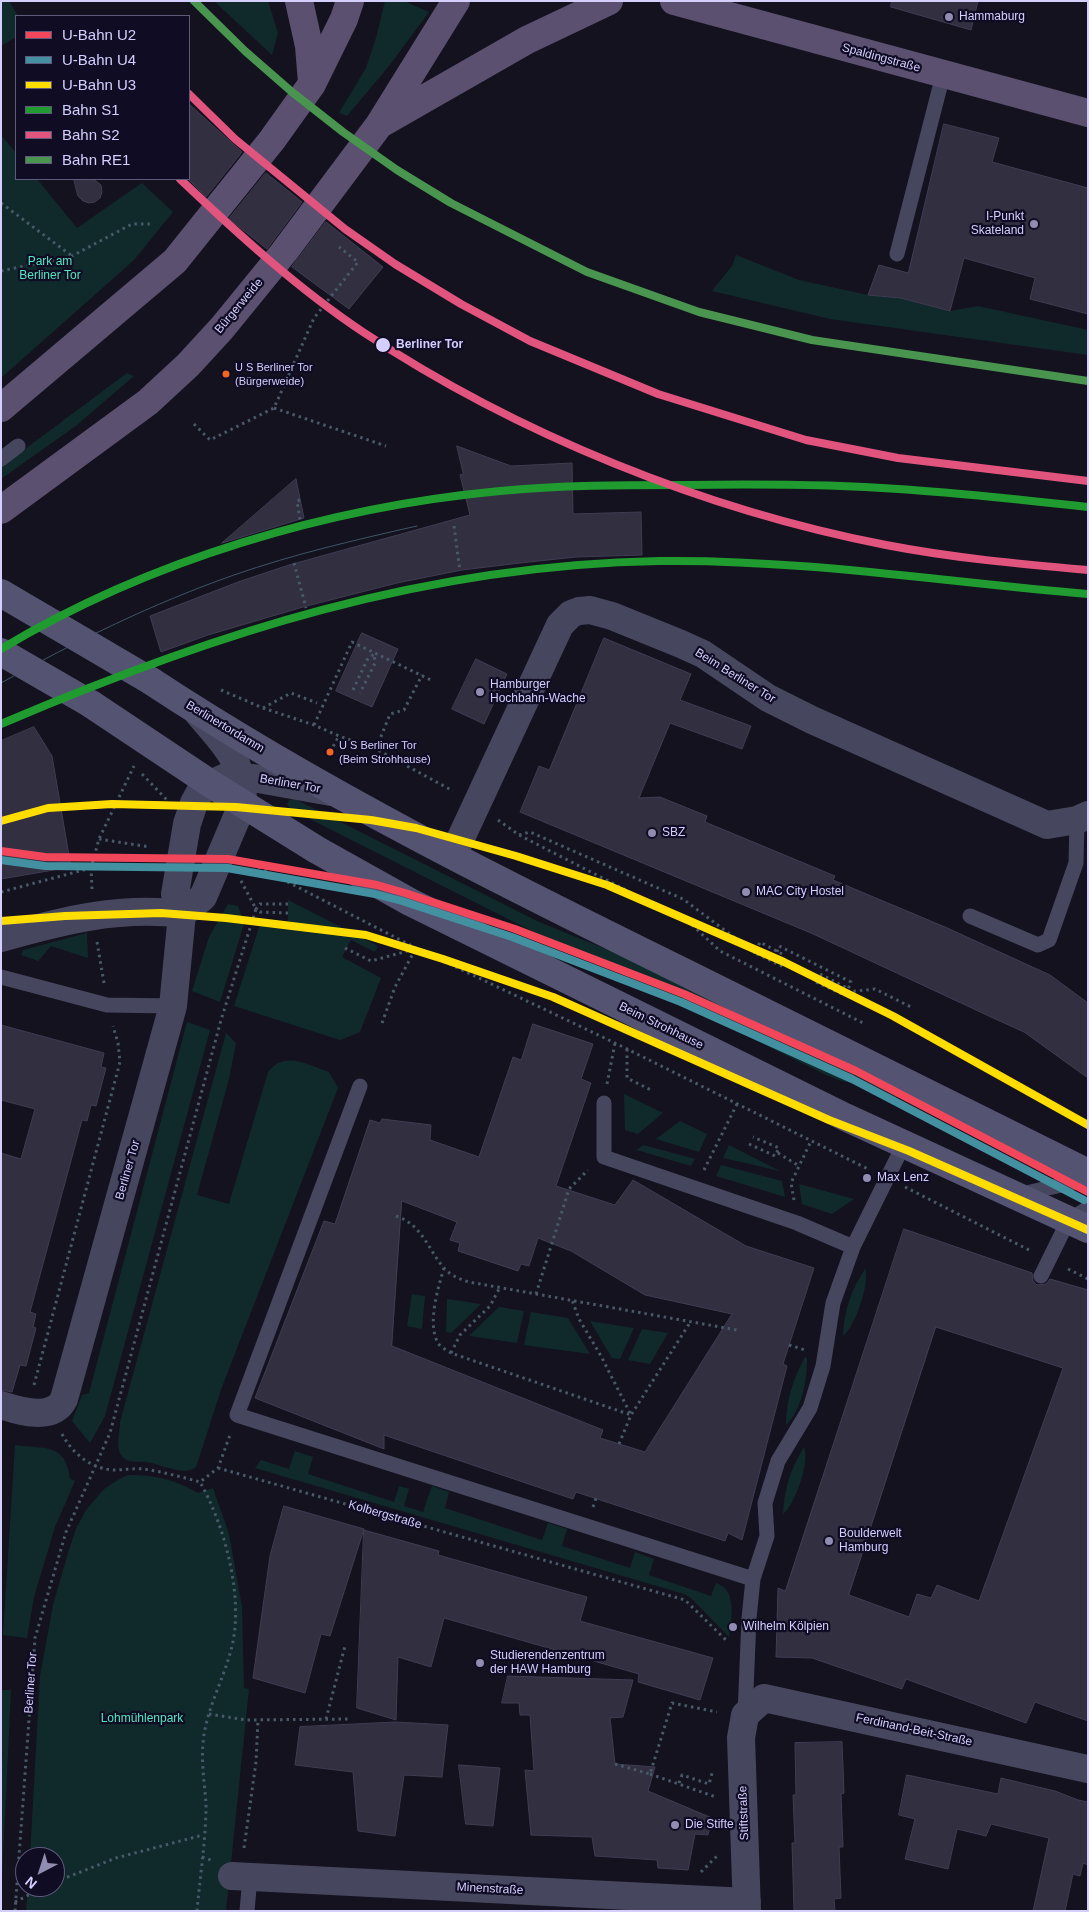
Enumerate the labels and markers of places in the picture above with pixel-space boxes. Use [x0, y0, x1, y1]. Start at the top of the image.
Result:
place label: Hammaburg [959, 10, 1025, 24]
marker: Hammaburg [943, 11, 955, 23]
place label: I-Punkt Skateland [971, 210, 1024, 238]
marker: I-Punkt Skateland [1028, 218, 1040, 230]
marker: Berliner Tor [374, 336, 392, 354]
place label: Berliner Tor [396, 338, 463, 352]
place label: U S Berliner Tor (Bürgerweide) [235, 361, 313, 387]
marker: U S Berliner Tor (Bürgerweide) [221, 369, 231, 379]
place label: Hamburger Hochbahn-Wache [490, 678, 586, 706]
marker: Hamburger Hochbahn-Wache [474, 686, 486, 698]
place label: U S Berliner Tor (Beim Strohhause) [339, 739, 431, 765]
marker: U S Berliner Tor (Beim Strohhause) [325, 747, 335, 757]
place label: SBZ [662, 826, 685, 840]
marker: SBZ [646, 827, 658, 839]
place label: MAC City Hostel [756, 885, 844, 899]
marker: MAC City Hostel [740, 886, 752, 898]
place label: Max Lenz [877, 1171, 929, 1185]
marker: Max Lenz [861, 1172, 873, 1184]
place label: Boulderwelt Hamburg [839, 1527, 902, 1555]
marker: Boulderwelt Hamburg [823, 1535, 835, 1547]
place label: Wilhelm Kölpien [743, 1620, 829, 1634]
marker: Wilhelm Kölpien [727, 1621, 739, 1633]
place label: Studierendenzentrum der HAW Hamburg [490, 1649, 605, 1677]
marker: Studierendenzentrum der HAW Hamburg [474, 1657, 486, 1669]
place label: Die Stifte [685, 1818, 734, 1832]
marker: Die Stifte [669, 1819, 681, 1831]

